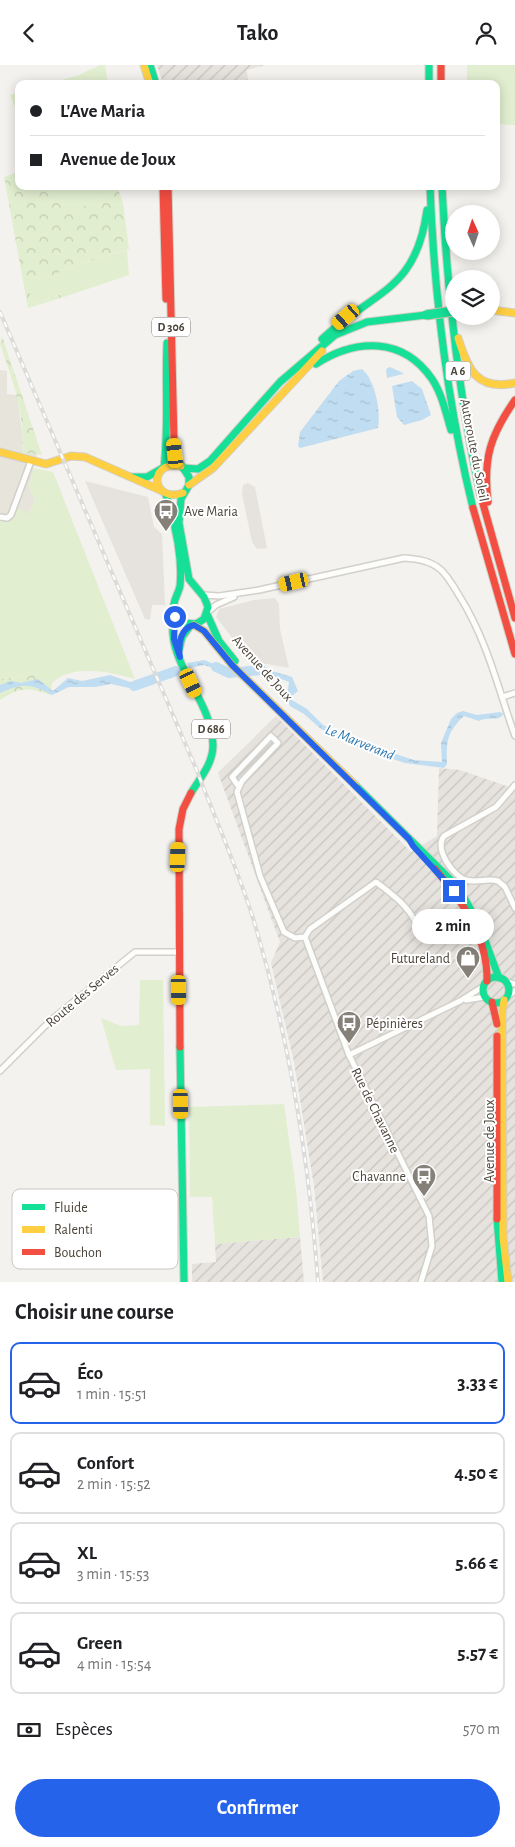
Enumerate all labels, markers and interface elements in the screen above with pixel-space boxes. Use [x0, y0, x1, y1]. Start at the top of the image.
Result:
icon: back [15, 19, 43, 47]
icon: person [472, 19, 500, 47]
text: Tako [237, 22, 278, 44]
text: L'Ave Maria [60, 102, 145, 121]
text: Avenue de Joux [60, 150, 176, 169]
north arrow [445, 205, 500, 260]
map controls [445, 205, 500, 325]
button: layers [445, 270, 500, 325]
car [329, 301, 362, 333]
road number: D 306 [152, 317, 190, 337]
road number: A 6 [446, 361, 470, 381]
street label: Autoroute du Soleil [457, 398, 491, 503]
car [165, 437, 184, 469]
bus stop icon: Ave Maria [153, 498, 179, 532]
place label: Ave Maria [184, 505, 238, 519]
car [277, 571, 310, 593]
route start [164, 606, 186, 628]
street label: Avenue de Joux [229, 633, 295, 704]
car [177, 666, 204, 700]
road number: D 686 [192, 719, 230, 739]
water label: Le Marverand [323, 722, 397, 763]
car [169, 842, 186, 872]
route end [443, 880, 465, 902]
callout: 2 min [413, 909, 495, 943]
text: 2 min [435, 918, 471, 934]
shop icon: Futureland [455, 945, 481, 979]
place label: Futureland [391, 952, 450, 966]
street label: Route des Serves [44, 961, 122, 1030]
car [171, 975, 186, 1005]
bus stop icon: Pépinières [336, 1010, 362, 1044]
place label: Pépinières [366, 1017, 423, 1031]
street label: Rue de Chavanne [348, 1066, 402, 1155]
car [173, 1089, 188, 1119]
street label: Avenue de Joux [483, 1099, 497, 1183]
bus stop icon: Chavanne [411, 1163, 437, 1197]
place label: Chavanne [352, 1170, 406, 1184]
legend [12, 1189, 178, 1269]
text: Fluide [54, 1201, 88, 1215]
text: Ralenti [54, 1223, 93, 1237]
text: Bouchon [54, 1246, 102, 1260]
text: Choisir une course [15, 1301, 174, 1323]
icon: car [17, 1361, 62, 1406]
text: Éco [77, 1364, 103, 1383]
text: 3.33 € [457, 1374, 498, 1393]
text: 1 min · 15:51 [77, 1386, 147, 1402]
icon: car [17, 1451, 62, 1496]
text: Confort [77, 1454, 134, 1473]
text: 4.50 € [454, 1464, 498, 1483]
text: 2 min · 15:52 [77, 1476, 151, 1492]
icon: car [17, 1541, 62, 1586]
text: XL [77, 1544, 97, 1563]
text: 5.66 € [455, 1554, 498, 1573]
text: 3 min · 15:53 [77, 1566, 149, 1582]
icon: car [17, 1631, 62, 1676]
text: Green [77, 1634, 123, 1653]
text: 5.57 € [457, 1644, 498, 1663]
text: 4 min · 15:54 [77, 1656, 151, 1672]
icon: cash [15, 1716, 43, 1744]
text: Espèces [55, 1720, 113, 1739]
text: 570 m [463, 1721, 500, 1737]
button: Confirmer [15, 1779, 500, 1837]

